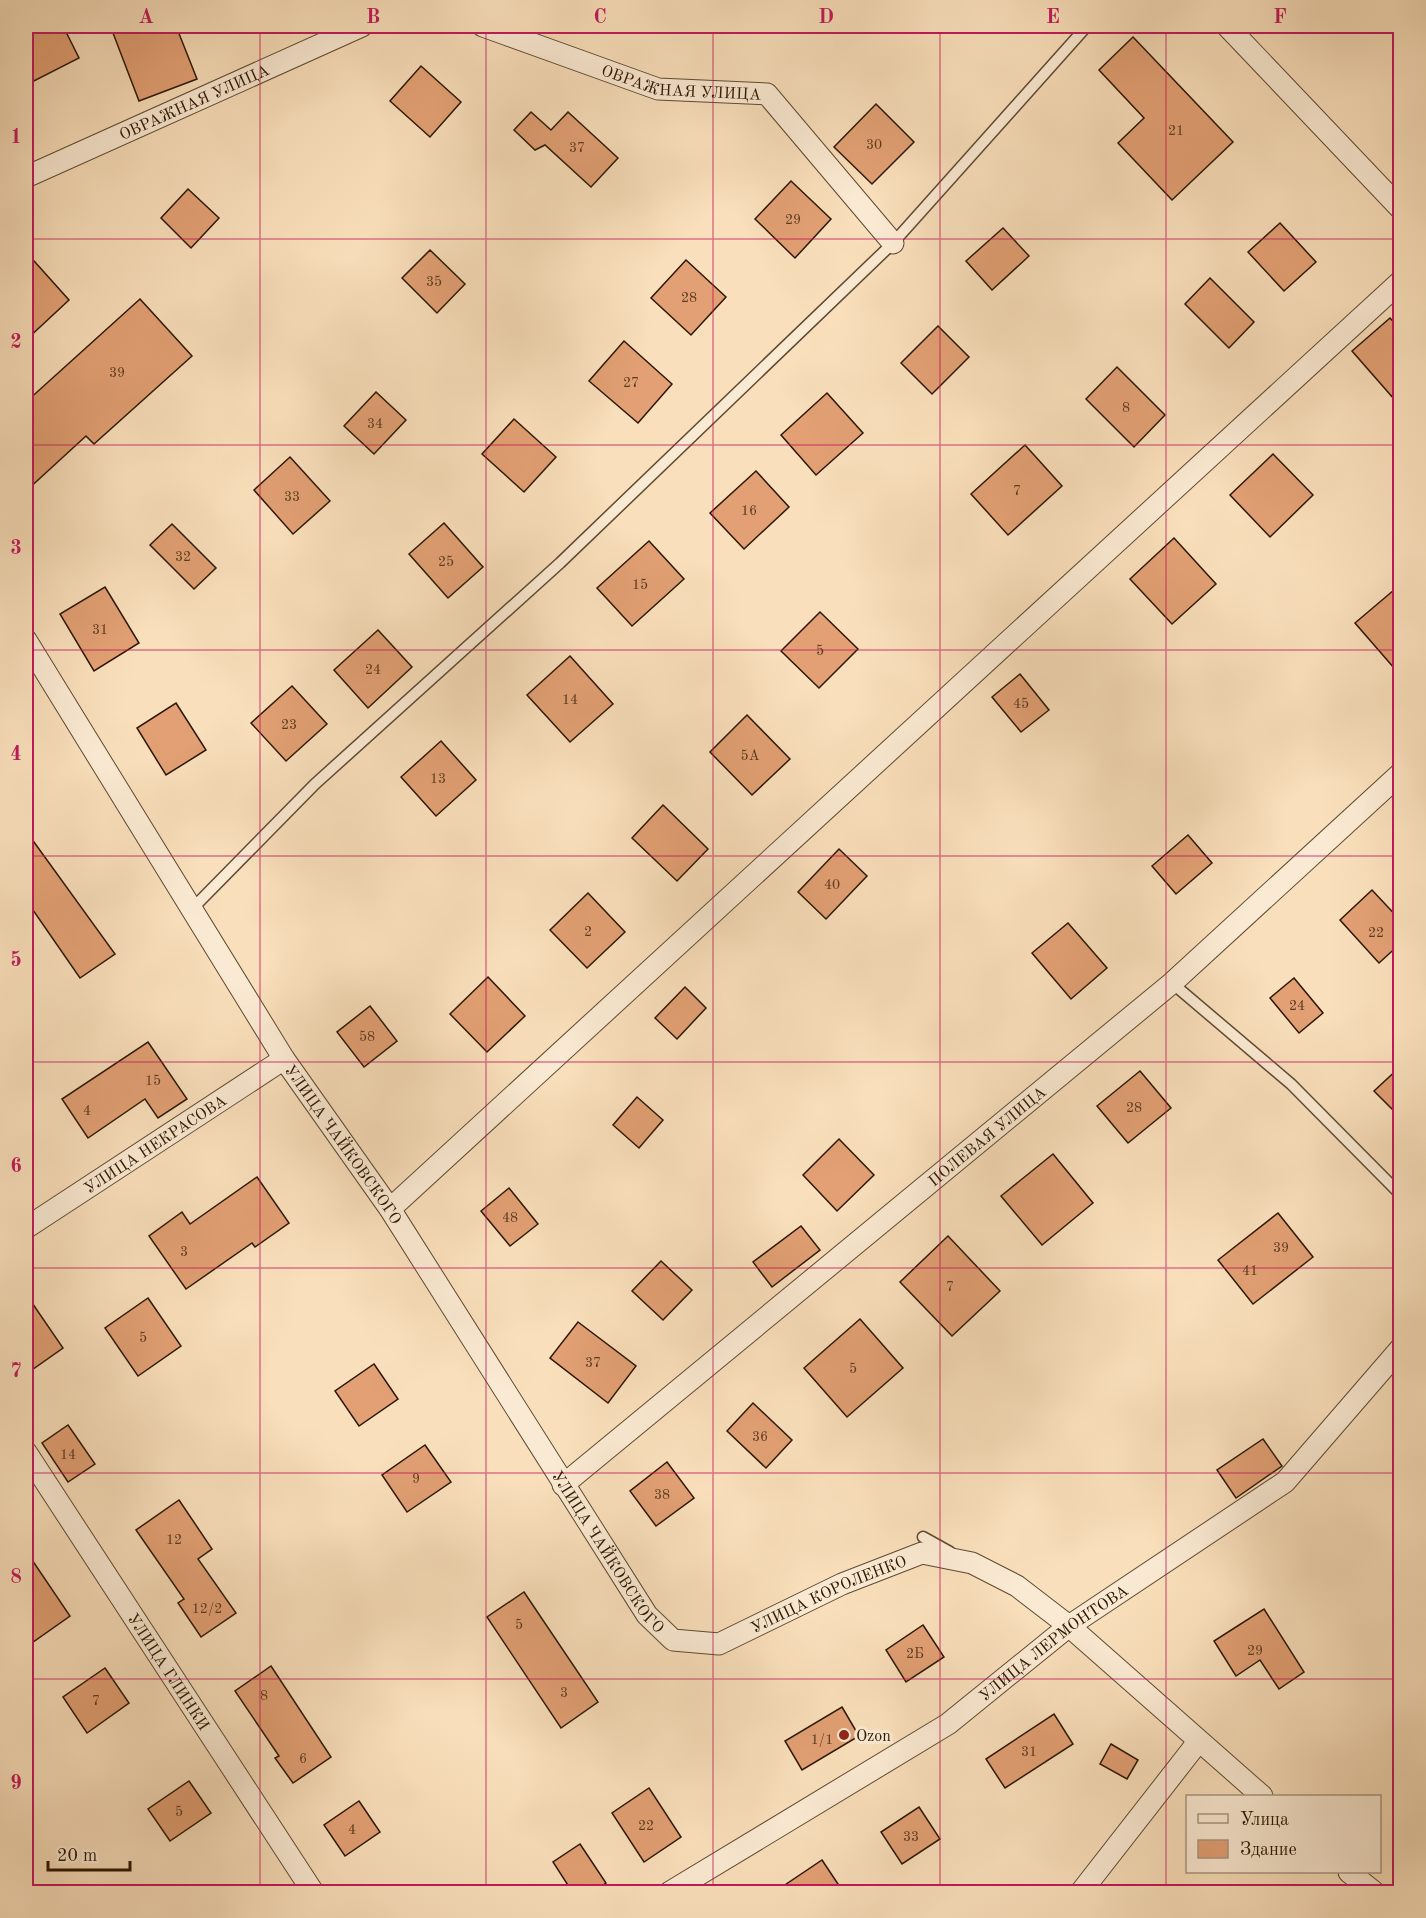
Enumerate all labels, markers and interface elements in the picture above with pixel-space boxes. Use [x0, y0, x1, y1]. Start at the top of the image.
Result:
text: A [138, 8, 154, 28]
text: B [366, 8, 380, 28]
text: C [593, 8, 607, 28]
text: D [818, 8, 834, 28]
text: E [1046, 8, 1060, 28]
text: F [1273, 8, 1287, 28]
street label: ОВРАЖНАЯ УЛИЦА [117, 63, 272, 144]
street label: ОВРАЖНАЯ УЛИЦА [599, 63, 761, 104]
house number: 21 [1168, 124, 1184, 138]
text: 1 [10, 128, 22, 148]
house number: 30 [866, 138, 882, 152]
house number: 37 [569, 141, 585, 155]
house number: 29 [785, 213, 801, 227]
house number: 35 [426, 275, 442, 289]
house number: 28 [681, 291, 697, 305]
text: 2 [10, 333, 22, 353]
house number: 39 [109, 366, 125, 380]
house number: 27 [623, 376, 639, 390]
house number: 8 [1122, 401, 1130, 415]
house number: 34 [367, 417, 383, 431]
house number: 7 [1013, 484, 1021, 498]
house number: 33 [284, 490, 300, 504]
house number: 16 [741, 504, 757, 518]
text: 3 [10, 539, 22, 559]
house number: 32 [175, 550, 191, 564]
house number: 25 [438, 555, 454, 569]
house number: 15 [632, 578, 648, 592]
house number: 31 [92, 623, 108, 637]
house number: 5 [816, 644, 824, 658]
house number: 24 [365, 663, 381, 677]
house number: 14 [562, 693, 578, 707]
house number: 45 [1013, 697, 1029, 711]
house number: 23 [281, 718, 297, 732]
text: 4 [10, 745, 22, 765]
house number: 5А [741, 749, 760, 763]
house number: 13 [430, 772, 446, 786]
house number: 40 [824, 878, 840, 892]
house number: 2 [584, 925, 592, 939]
house number: 22 [1368, 926, 1384, 940]
text: 5 [10, 950, 22, 971]
house number: 24 [1289, 999, 1305, 1013]
house number: 58 [359, 1030, 375, 1044]
street label: УЛИЦА ЧАЙКОВСКОГО [281, 1063, 403, 1228]
house number: 15 [145, 1074, 161, 1088]
street label: ПОЛЕВАЯ УЛИЦА [926, 1084, 1050, 1190]
street label: УЛИЦА НЕКРАСОВА [82, 1093, 230, 1198]
house number: 28 [1126, 1101, 1142, 1115]
house number: 4 [83, 1104, 91, 1118]
text: 6 [10, 1157, 22, 1177]
house number: 48 [502, 1211, 518, 1225]
house number: 39 [1273, 1241, 1289, 1255]
house number: 3 [180, 1245, 188, 1259]
house number: 41 [1242, 1264, 1258, 1278]
house number: 7 [946, 1280, 954, 1294]
house number: 5 [139, 1331, 147, 1345]
house number: 37 [585, 1356, 601, 1370]
text: 7 [10, 1362, 22, 1382]
house number: 5 [849, 1362, 857, 1376]
house number: 36 [752, 1430, 768, 1444]
house number: 14 [60, 1448, 76, 1462]
street label: УЛИЦА ЧАЙКОВСКОГО [548, 1469, 666, 1637]
house number: 9 [412, 1472, 420, 1486]
house number: 38 [654, 1488, 670, 1502]
house number: 12 [166, 1533, 182, 1547]
street label: УЛИЦА КОРОЛЕНКО [749, 1554, 909, 1637]
text: 8 [10, 1568, 22, 1588]
street label: УЛИЦА ЛЕРМОНТОВА [977, 1583, 1132, 1705]
house number: 12/2 [192, 1602, 222, 1616]
street label: УЛИЦА ГЛИНКИ [124, 1611, 211, 1734]
house number: 5 [515, 1618, 523, 1632]
house number: 29 [1247, 1644, 1263, 1658]
house number: 2Б [906, 1647, 924, 1661]
house number: 3 [560, 1686, 568, 1700]
house number: 8 [260, 1689, 268, 1703]
house number: 7 [92, 1694, 100, 1708]
marker: Ozon [837, 1728, 851, 1742]
place label: Ozon [856, 1729, 891, 1745]
house number: 1/1 [811, 1733, 833, 1747]
house number: 31 [1021, 1745, 1037, 1759]
house number: 6 [299, 1752, 307, 1766]
text: 9 [10, 1774, 22, 1794]
legend [1186, 1795, 1381, 1873]
house number: 5 [175, 1805, 183, 1819]
text: Улица [1240, 1811, 1289, 1829]
house number: 22 [638, 1819, 654, 1833]
house number: 4 [348, 1823, 356, 1837]
house number: 33 [903, 1830, 919, 1844]
scale bar [48, 1834, 130, 1872]
text: Здание [1240, 1841, 1297, 1859]
text: 20 m [57, 1847, 97, 1865]

